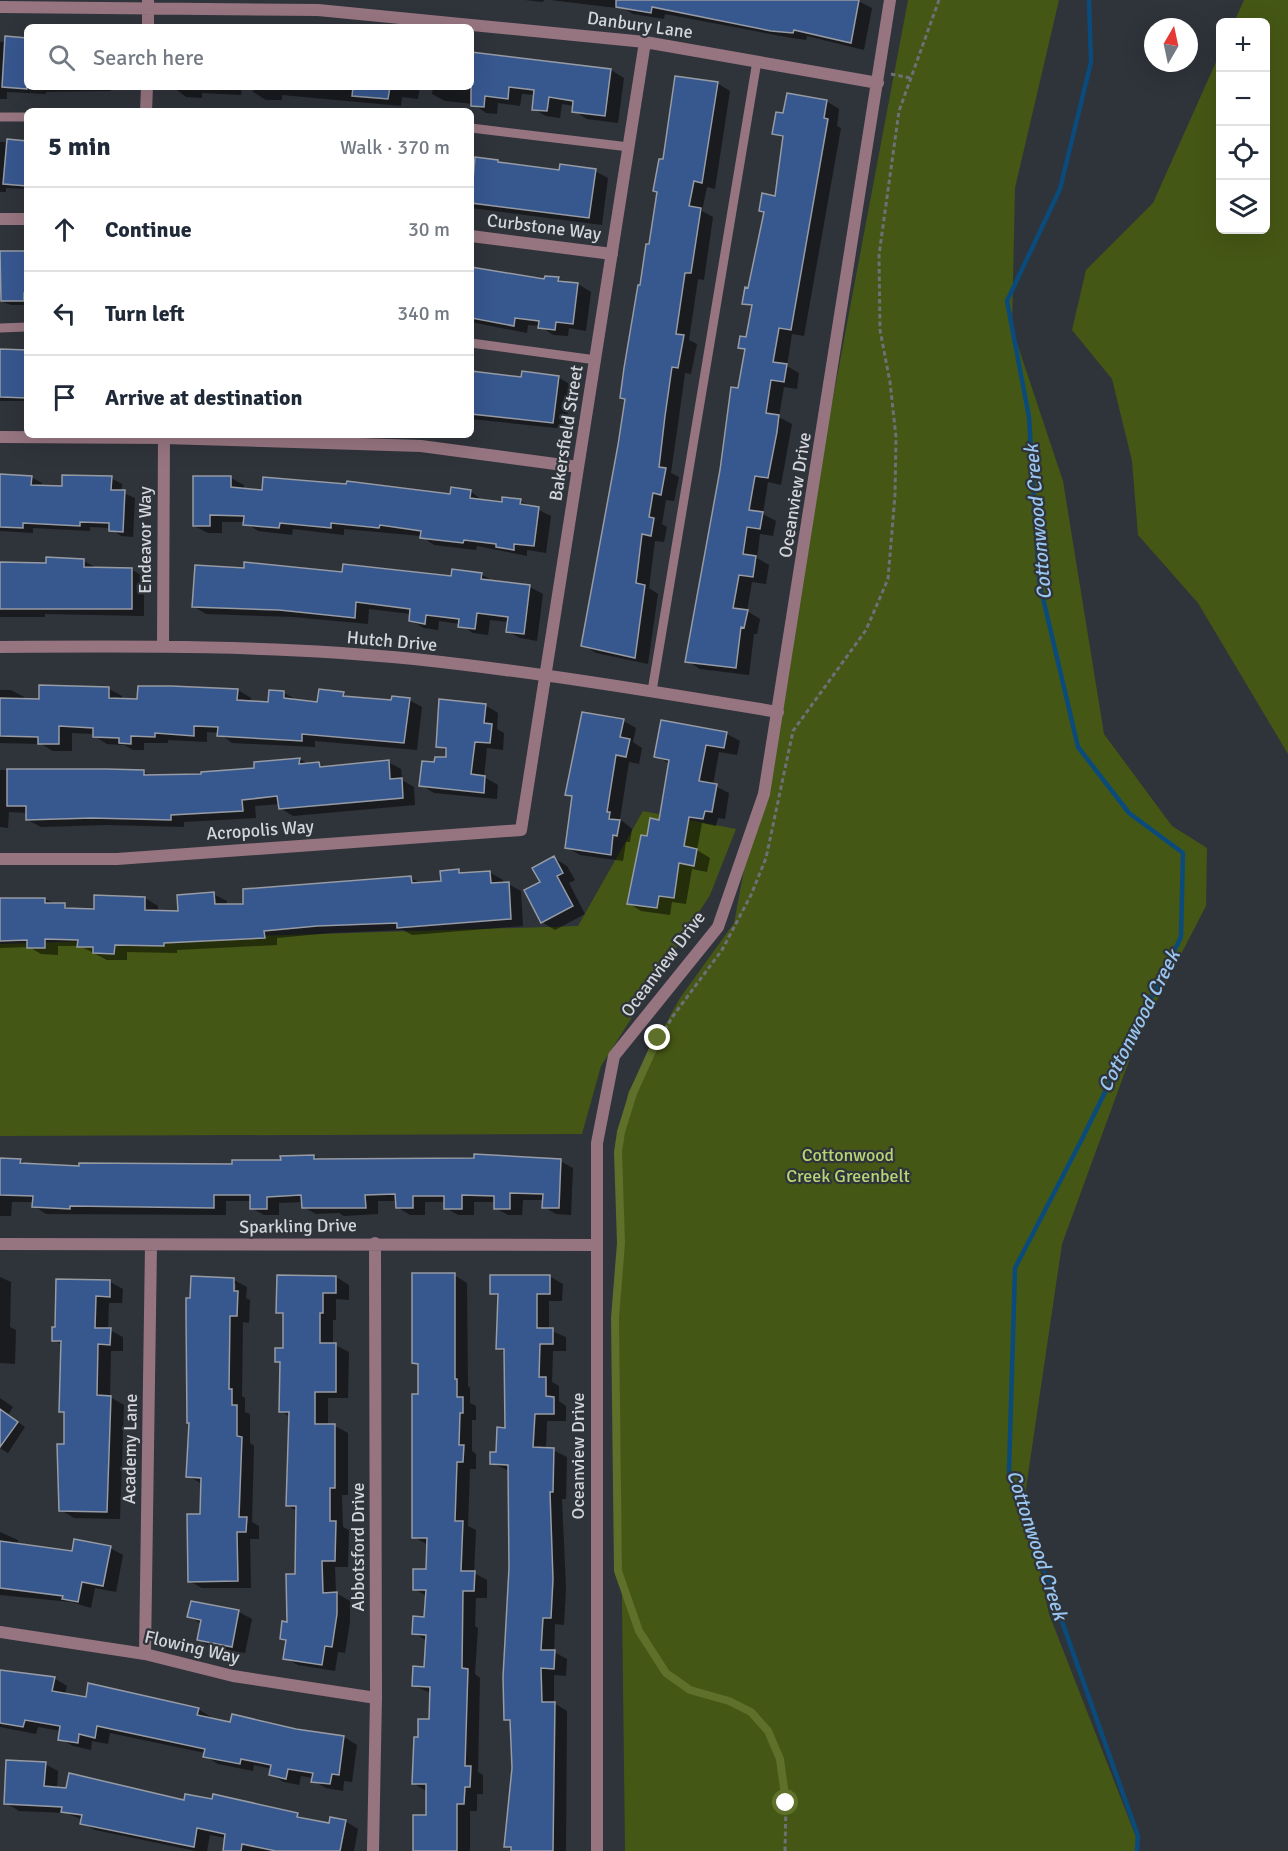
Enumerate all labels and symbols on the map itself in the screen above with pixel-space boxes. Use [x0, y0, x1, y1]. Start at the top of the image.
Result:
street label: Danbury Lane [586, 7, 694, 43]
north arrow [1144, 18, 1198, 72]
street label: Curbstone Way [486, 209, 603, 245]
street label: Bakersfield Street [544, 363, 588, 503]
street label: Oceanview Drive [774, 431, 816, 559]
water label: Cottonwood Creek [1019, 441, 1057, 601]
street label: Endeavor Way [134, 486, 156, 594]
street label: Hutch Drive [346, 626, 438, 656]
street label: Acropolis Way [205, 815, 315, 845]
street label: Oceanview Drive [616, 907, 710, 1021]
water label: Cottonwood Creek [1092, 944, 1186, 1096]
route end [644, 1024, 670, 1050]
park label: Cottonwood Creek Greenbelt [786, 1144, 910, 1187]
street label: Sparkling Drive [239, 1214, 357, 1238]
street label: Oceanview Drive [567, 1393, 589, 1519]
street label: Academy Lane [118, 1394, 142, 1504]
water label: Cottonwood Creek [1001, 1467, 1074, 1625]
street label: Abbotsford Drive [347, 1483, 369, 1611]
street label: Flowing Way [142, 1625, 242, 1669]
route start [772, 1789, 798, 1815]

